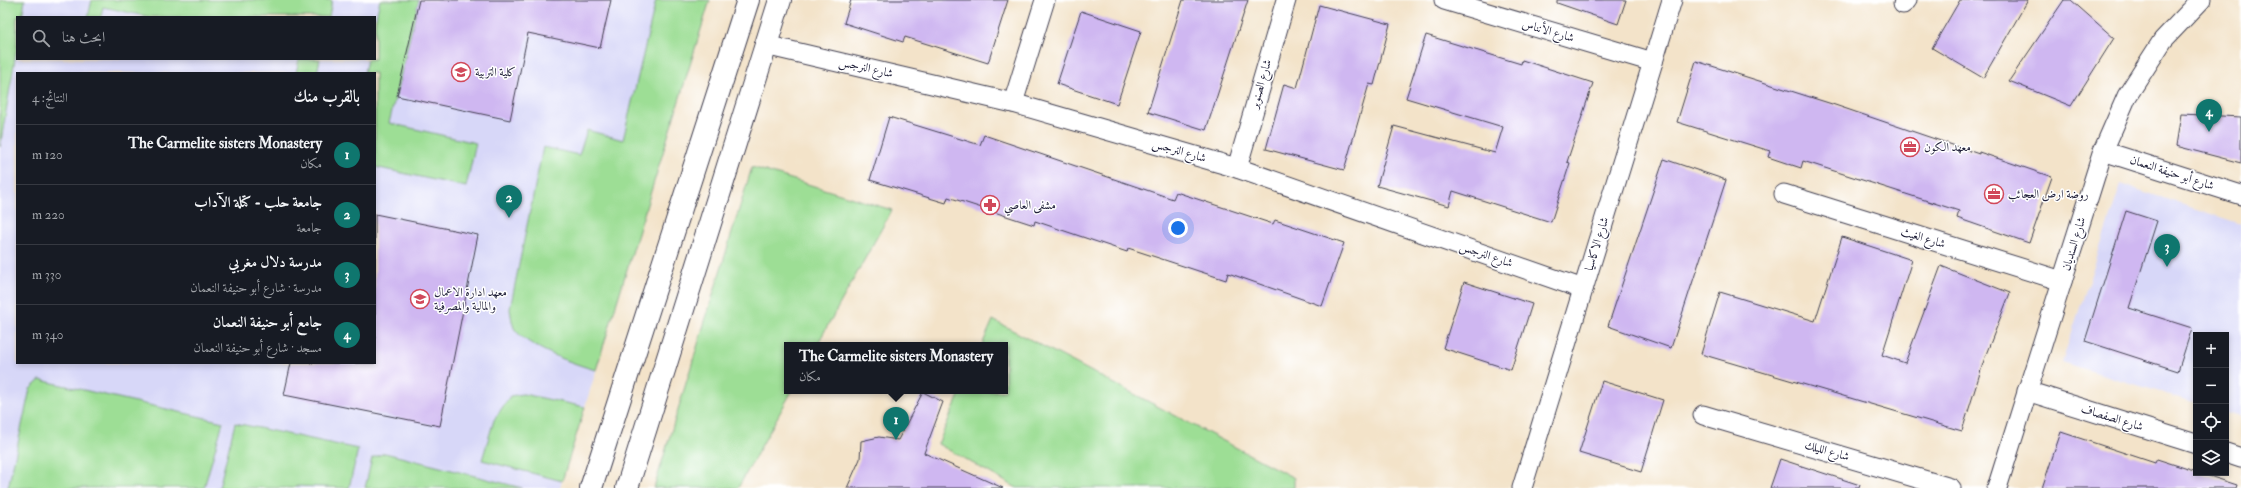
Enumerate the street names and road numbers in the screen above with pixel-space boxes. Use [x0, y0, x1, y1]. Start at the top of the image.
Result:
street label: شارع الأنناس [1519, 14, 1577, 49]
street label: شارع النرجس [837, 54, 895, 85]
street label: شارع الصنوبر [1246, 57, 1278, 113]
street label: شارع النرجس [1149, 136, 1208, 169]
street label: شارع أبو حنيفة النعمان [2127, 151, 2216, 197]
street label: شارع الاكاسيا [1582, 215, 1615, 274]
street label: شارع السنديان [2059, 215, 2092, 274]
street label: شارع الغيث [1898, 224, 1947, 255]
street label: شارع النرجس [1456, 239, 1515, 274]
street label: شارع الصفصاف [2078, 401, 2145, 438]
street label: شارع الليلك [1802, 438, 1851, 467]

